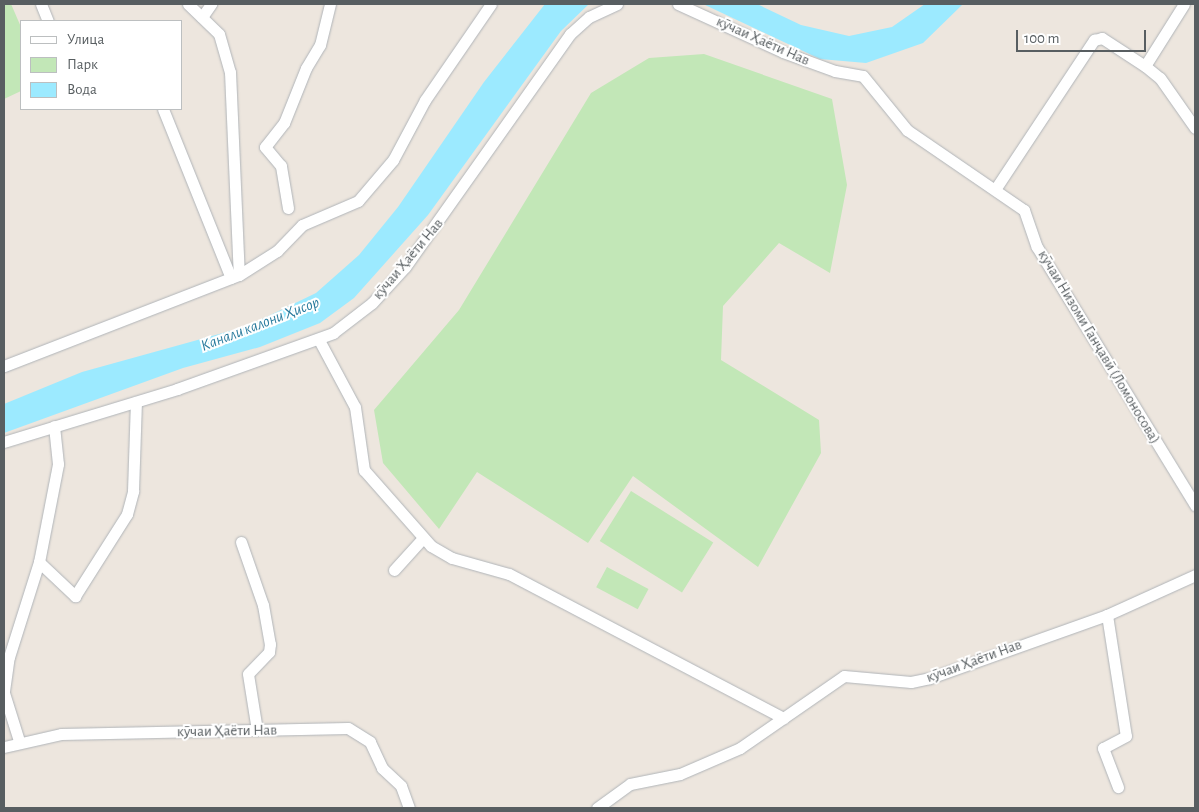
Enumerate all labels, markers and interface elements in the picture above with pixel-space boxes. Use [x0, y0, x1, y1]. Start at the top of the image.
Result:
street label: кӯчаи Ҳаёти Нав [714, 12, 812, 70]
legend [20, 20, 182, 110]
scale bar [1019, 20, 1149, 52]
text: 100 m [1024, 31, 1059, 46]
text: Улица [67, 32, 104, 47]
text: Парк [67, 57, 98, 72]
text: Вода [67, 82, 97, 97]
street label: кӯчаи Ҳаёти Нав [369, 215, 447, 303]
street label: кӯчаи Низоми Ганҷавӣ (Ломоносова) [1034, 247, 1164, 447]
water label: Канали калони Ҳисор [198, 293, 322, 355]
street label: кӯчаи Ҳаёти Нав [924, 635, 1024, 687]
street label: кӯчаи Ҳаёти Нав [177, 721, 277, 741]

